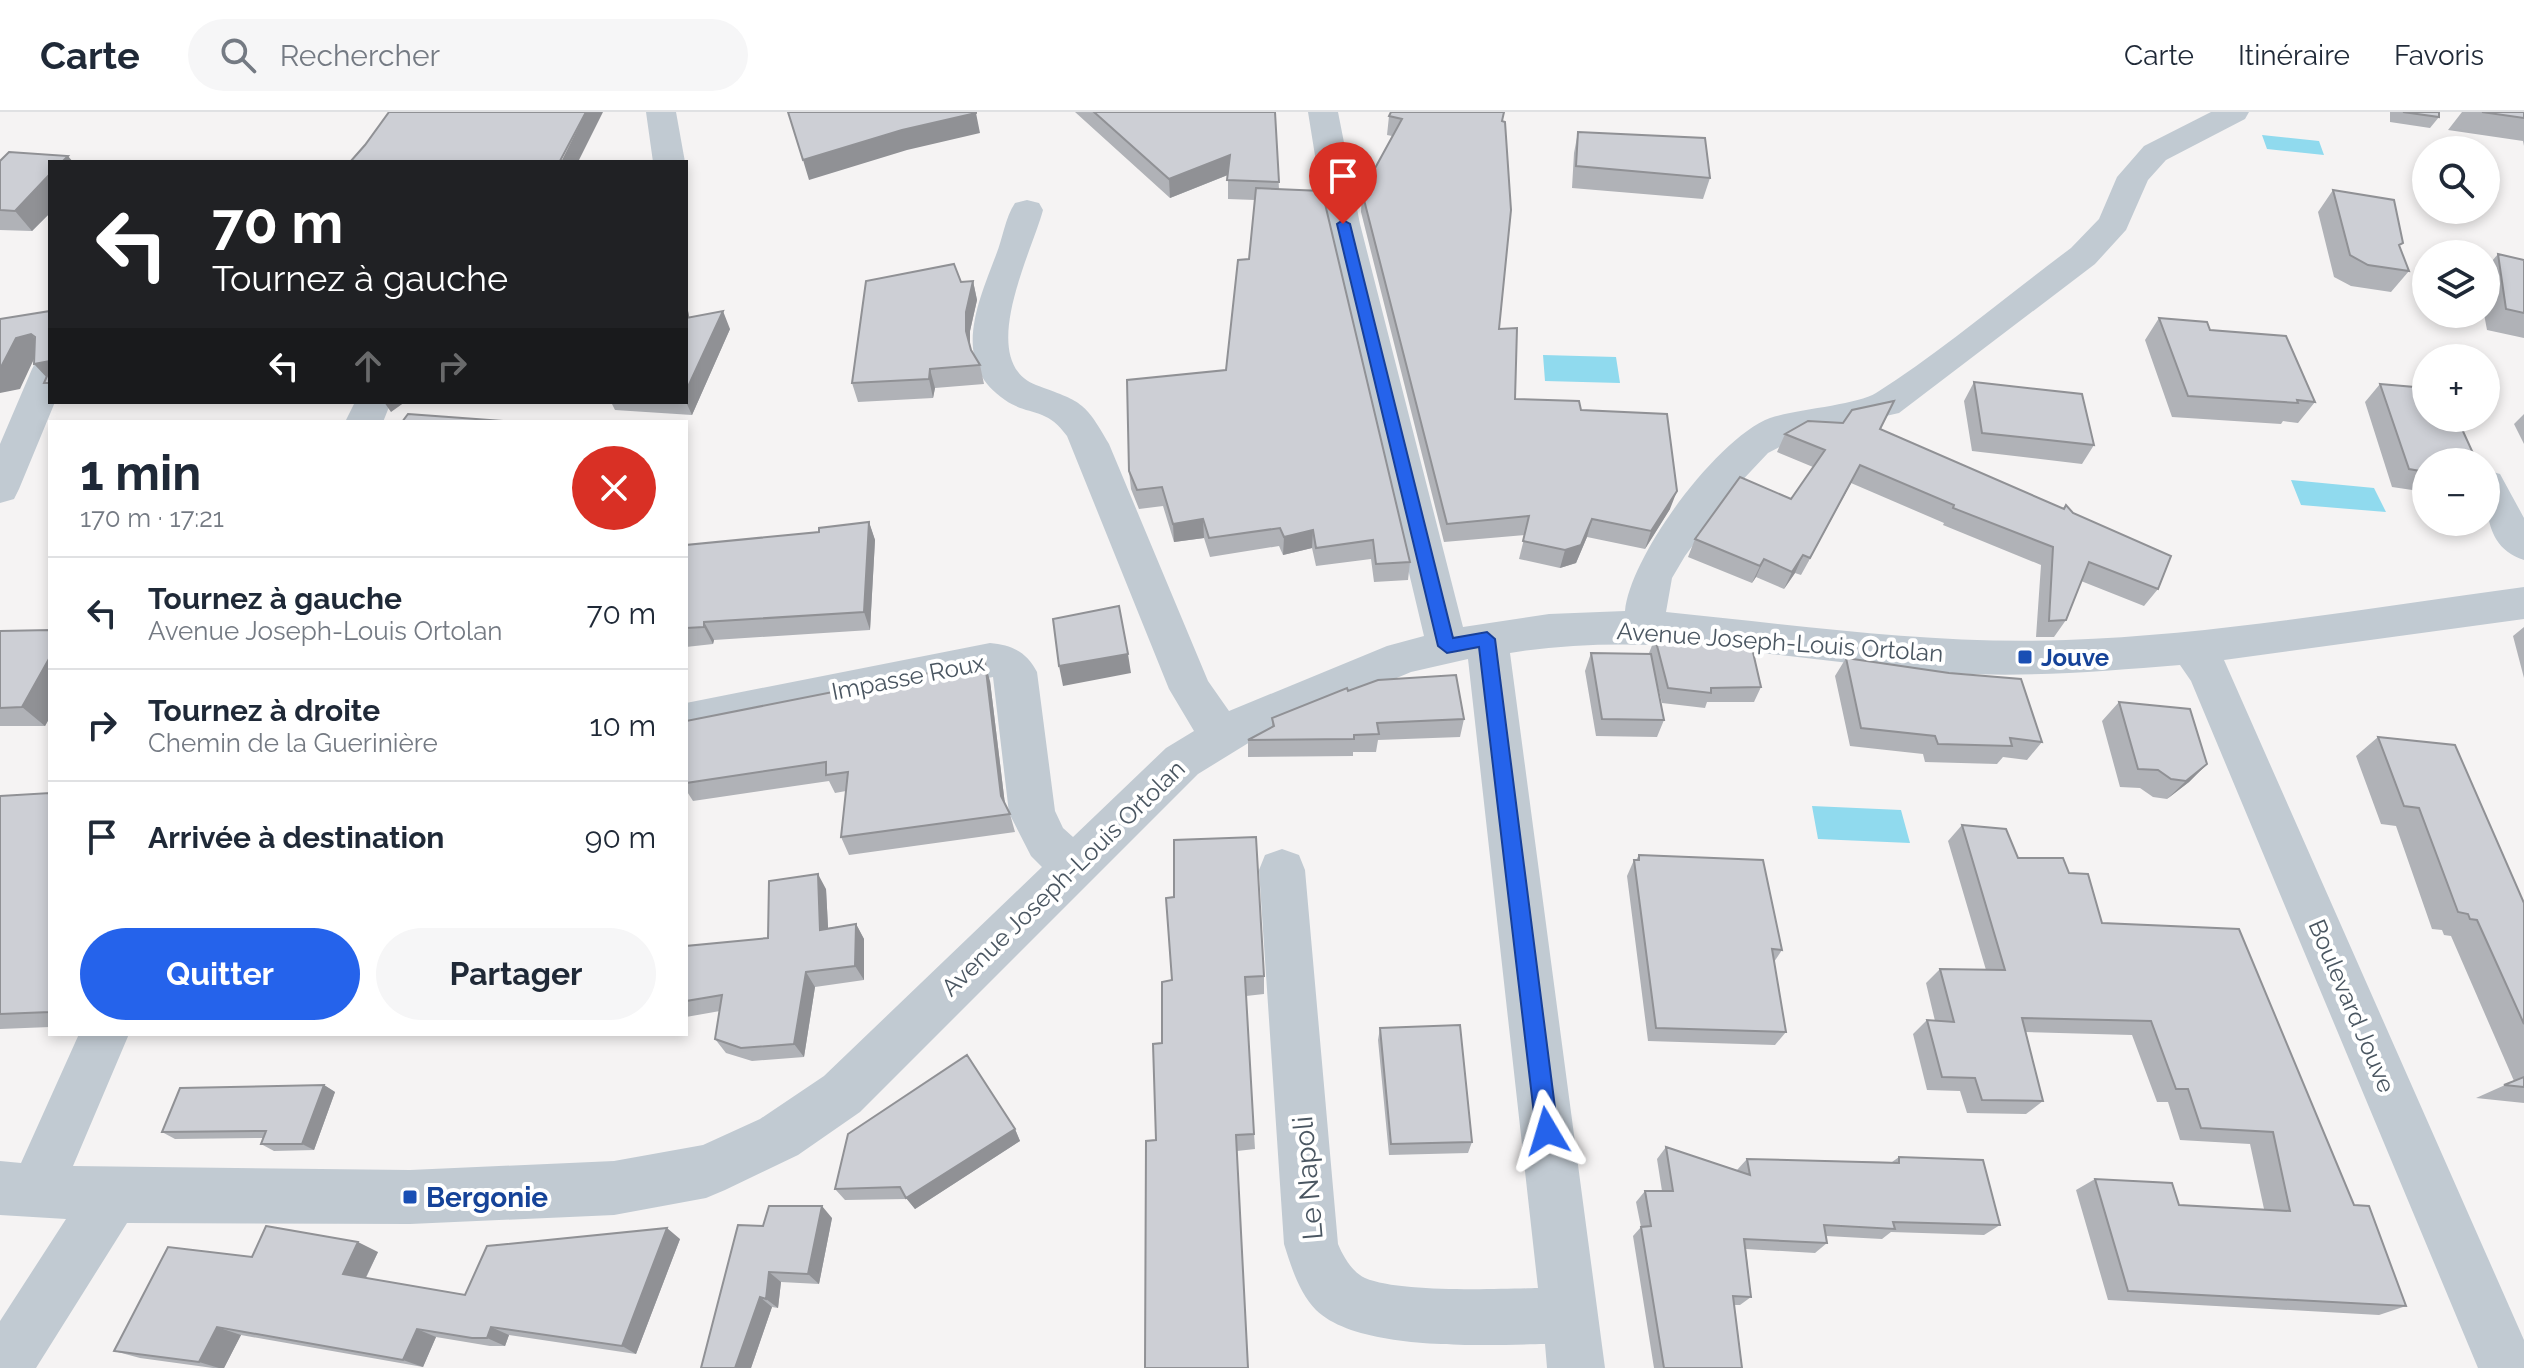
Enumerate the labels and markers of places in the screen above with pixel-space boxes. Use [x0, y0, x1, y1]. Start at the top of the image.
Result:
pin [1309, 142, 1377, 224]
place label: Jouve [2041, 643, 2109, 672]
marker: Jouve [2016, 648, 2034, 666]
place label: Bergonie [426, 1181, 548, 1214]
marker: Bergonie [401, 1188, 419, 1206]

